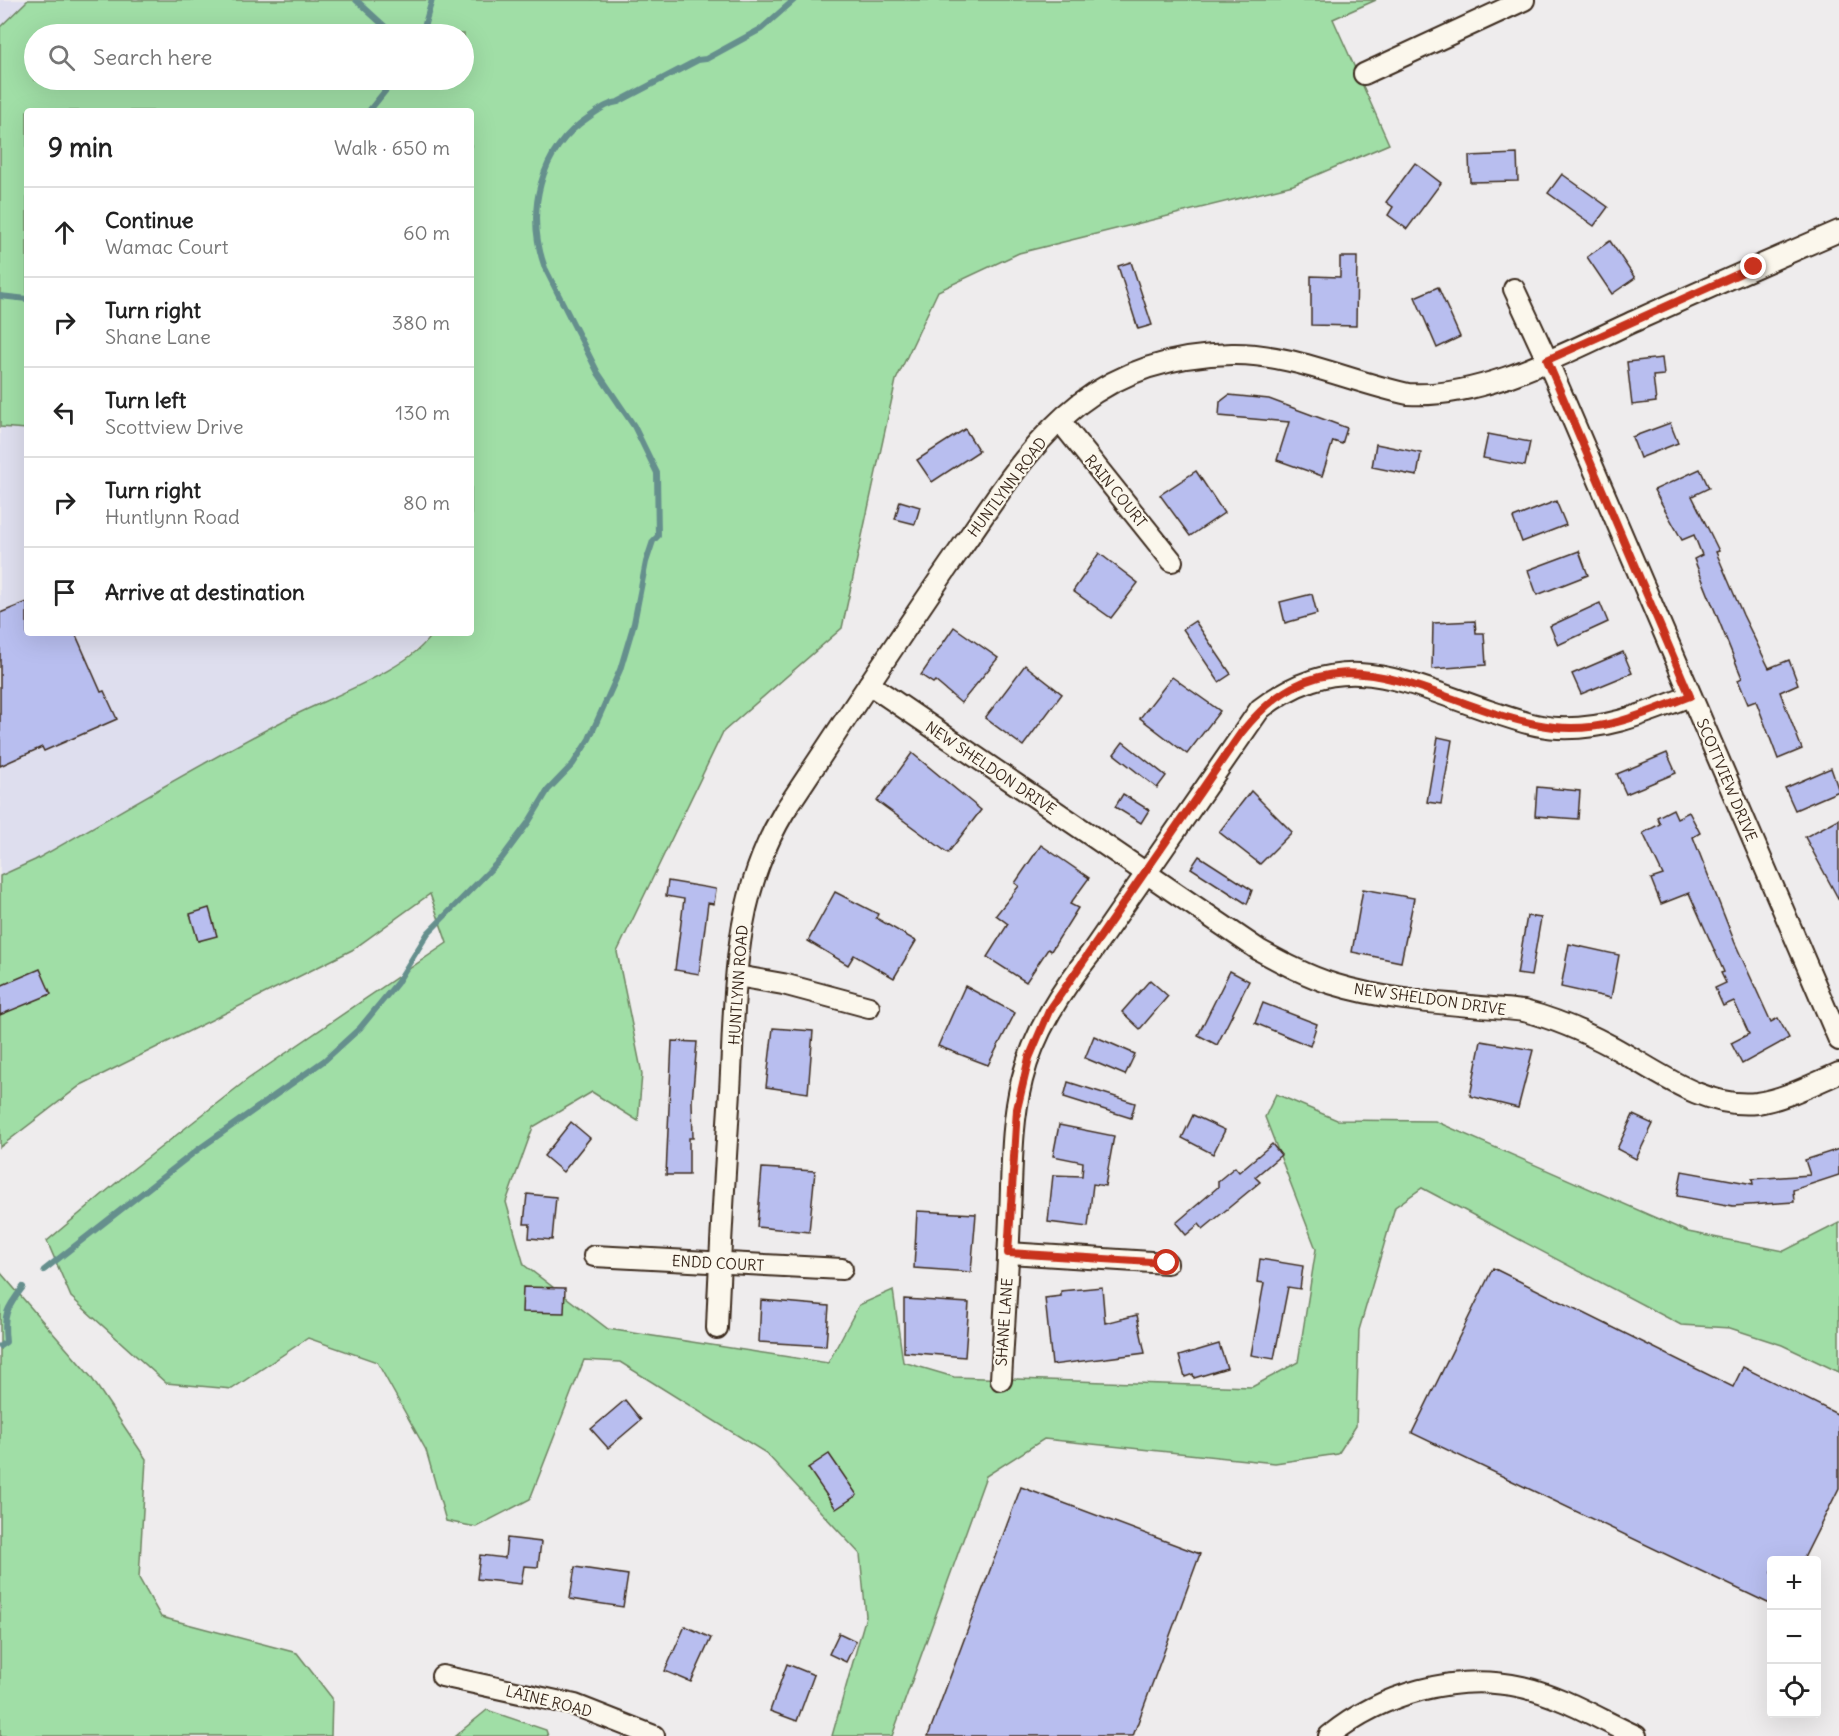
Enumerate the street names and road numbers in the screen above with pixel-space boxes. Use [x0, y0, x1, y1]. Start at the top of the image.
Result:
street label: HUNTLYNN ROAD [963, 433, 1051, 541]
street label: RAIN COURT [1081, 451, 1151, 531]
street label: SCOTTVIEW DRIVE [1693, 716, 1762, 844]
street label: NEW SHELDON DRIVE [922, 717, 1060, 819]
street label: HUNTLYNN ROAD [724, 924, 752, 1046]
street label: NEW SHELDON DRIVE [1353, 979, 1508, 1019]
street label: ENDD COURT [671, 1251, 765, 1275]
street label: SHANE LANE [991, 1277, 1017, 1367]
street label: LAINE ROAD [504, 1681, 594, 1721]

